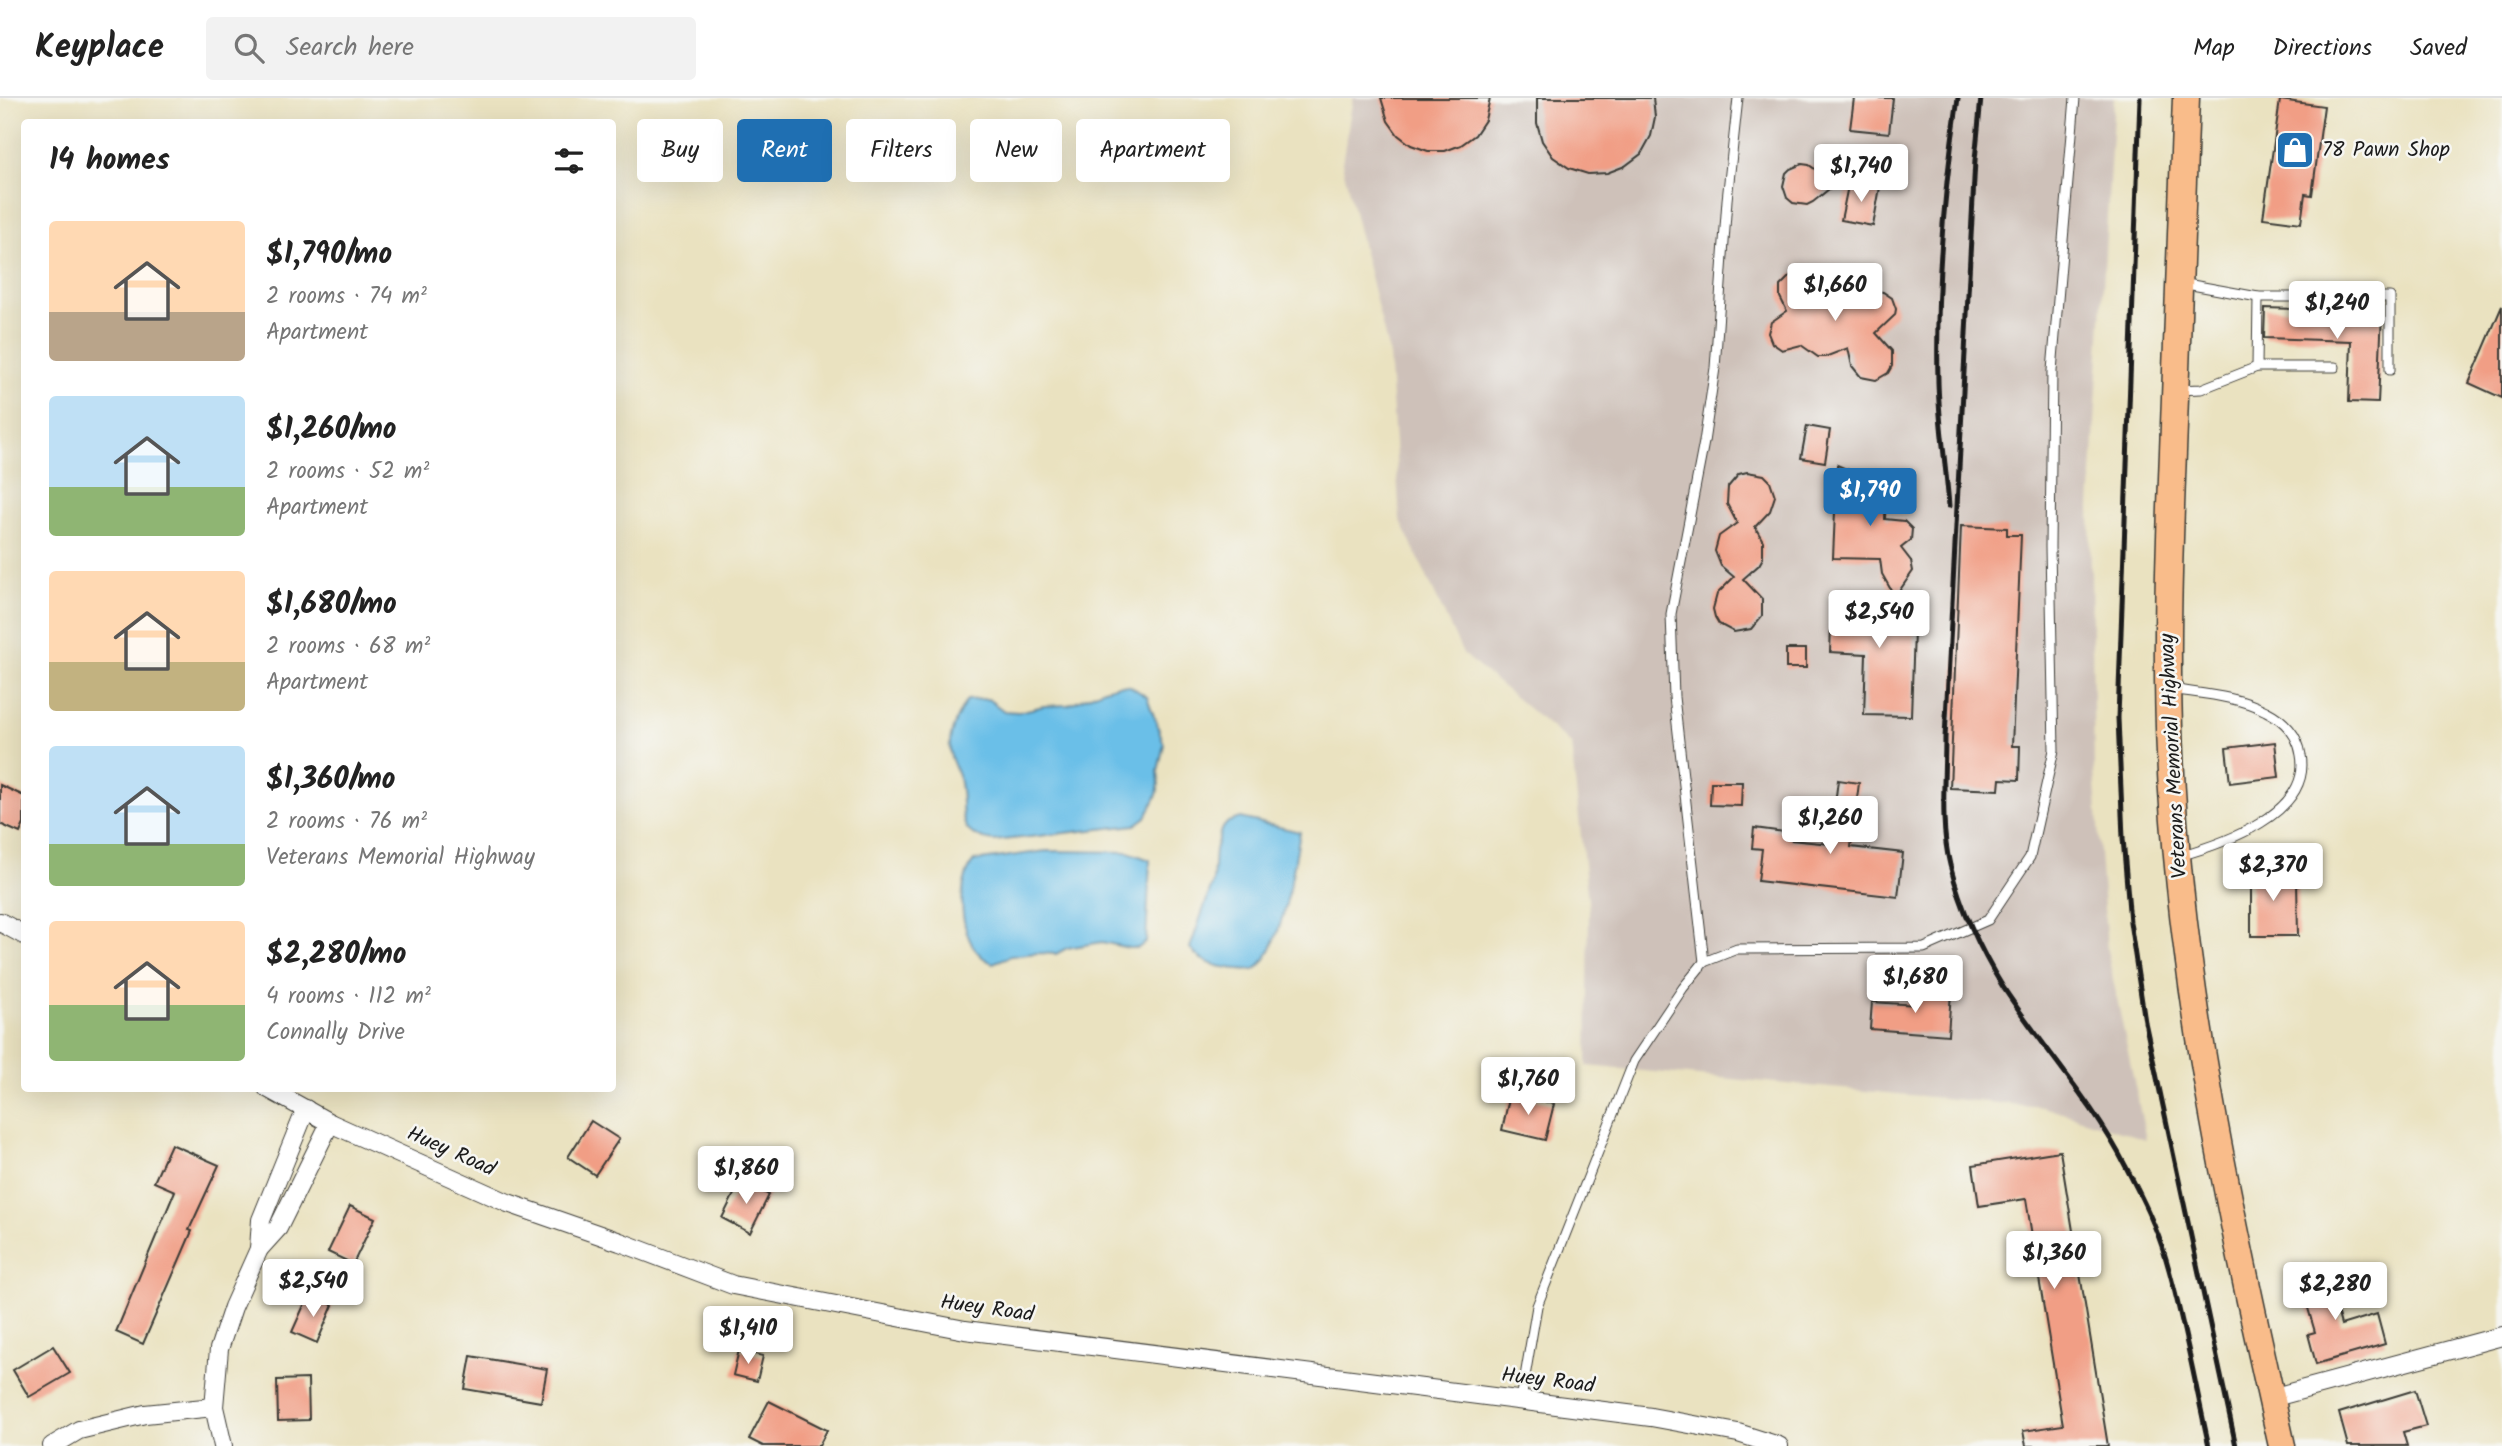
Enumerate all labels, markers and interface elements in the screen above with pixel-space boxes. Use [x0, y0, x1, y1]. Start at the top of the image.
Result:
search box [206, 17, 696, 80]
text: Keyplace [35, 22, 164, 75]
text: Search here [286, 27, 414, 69]
icon: search [230, 29, 268, 67]
text: Map [2193, 29, 2235, 68]
text: Directions [2273, 29, 2372, 68]
text: Saved [2410, 29, 2467, 68]
chip: Buy [637, 119, 723, 182]
chip: Rent [737, 119, 832, 182]
chip: Filters [846, 119, 956, 182]
chip: New [970, 119, 1062, 182]
chip: Apartment [1076, 119, 1230, 182]
shop icon: 78 Pawn Shop [2274, 129, 2316, 171]
place label: 78 Pawn Shop [2322, 134, 2450, 167]
text: 14 homes [49, 137, 170, 185]
icon: filters [550, 142, 588, 180]
pin: $1,740 [1804, 144, 1918, 204]
text: $1,740 [1830, 149, 1892, 185]
text: $1,790/mo [266, 231, 392, 279]
icon: home [105, 249, 189, 333]
pin: $1,660 [1778, 264, 1892, 323]
text: $1,660 [1803, 268, 1867, 304]
text: 2 rooms · 74 m² [266, 279, 427, 315]
pin: $1,240 [2280, 282, 2394, 341]
text: $1,240 [2305, 286, 2369, 322]
text: Apartment [266, 315, 368, 351]
text: $1,260/mo [266, 406, 397, 454]
icon: home [105, 424, 189, 508]
text: 2 rooms · 52 m² [266, 454, 429, 490]
pin: $1,790 [1813, 468, 1927, 528]
text: $1,790 [1840, 473, 1900, 509]
text: Apartment [266, 490, 368, 526]
text: $1,680/mo [266, 581, 397, 629]
pin: $2,540 [1822, 590, 1936, 650]
text: $2,540 [1844, 595, 1914, 631]
icon: home [105, 599, 189, 683]
text: 2 rooms · 68 m² [266, 629, 430, 665]
street label: Veterans Memorial Highway [2151, 633, 2197, 879]
text: Apartment [266, 665, 368, 701]
text: $1,360/mo [266, 756, 395, 804]
icon: home [105, 774, 189, 858]
pin: $1,260 [1773, 796, 1887, 856]
text: $1,260 [1798, 801, 1862, 837]
text: 2 rooms · 76 m² [266, 804, 427, 840]
text: Veterans Memorial Highway [266, 840, 535, 876]
pin: $2,370 [2216, 844, 2330, 903]
text: $2,370 [2239, 848, 2307, 884]
text: $2,280/mo [266, 931, 406, 979]
icon: home [105, 949, 189, 1033]
pin: $1,680 [1858, 956, 1972, 1015]
text: $1,680 [1883, 960, 1947, 996]
text: 4 rooms · 112 m² [266, 979, 431, 1015]
text: Connally Drive [266, 1015, 405, 1051]
pin: $1,760 [1471, 1058, 1585, 1117]
text: $1,760 [1497, 1062, 1559, 1098]
street label: Huey Road [401, 1118, 501, 1186]
pin: $1,860 [689, 1146, 803, 1206]
text: $1,860 [714, 1151, 778, 1187]
pin: $1,360 [1997, 1232, 2111, 1291]
text: $1,360 [2022, 1236, 2086, 1272]
pin: $2,540 [256, 1260, 370, 1319]
pin: $2,280 [2278, 1262, 2392, 1322]
text: $2,540 [278, 1264, 348, 1300]
text: $2,280 [2299, 1267, 2371, 1303]
street label: Huey Road [938, 1286, 1036, 1332]
pin: $1,410 [691, 1306, 805, 1366]
text: $1,410 [719, 1311, 777, 1347]
street label: Huey Road [1499, 1359, 1597, 1403]

